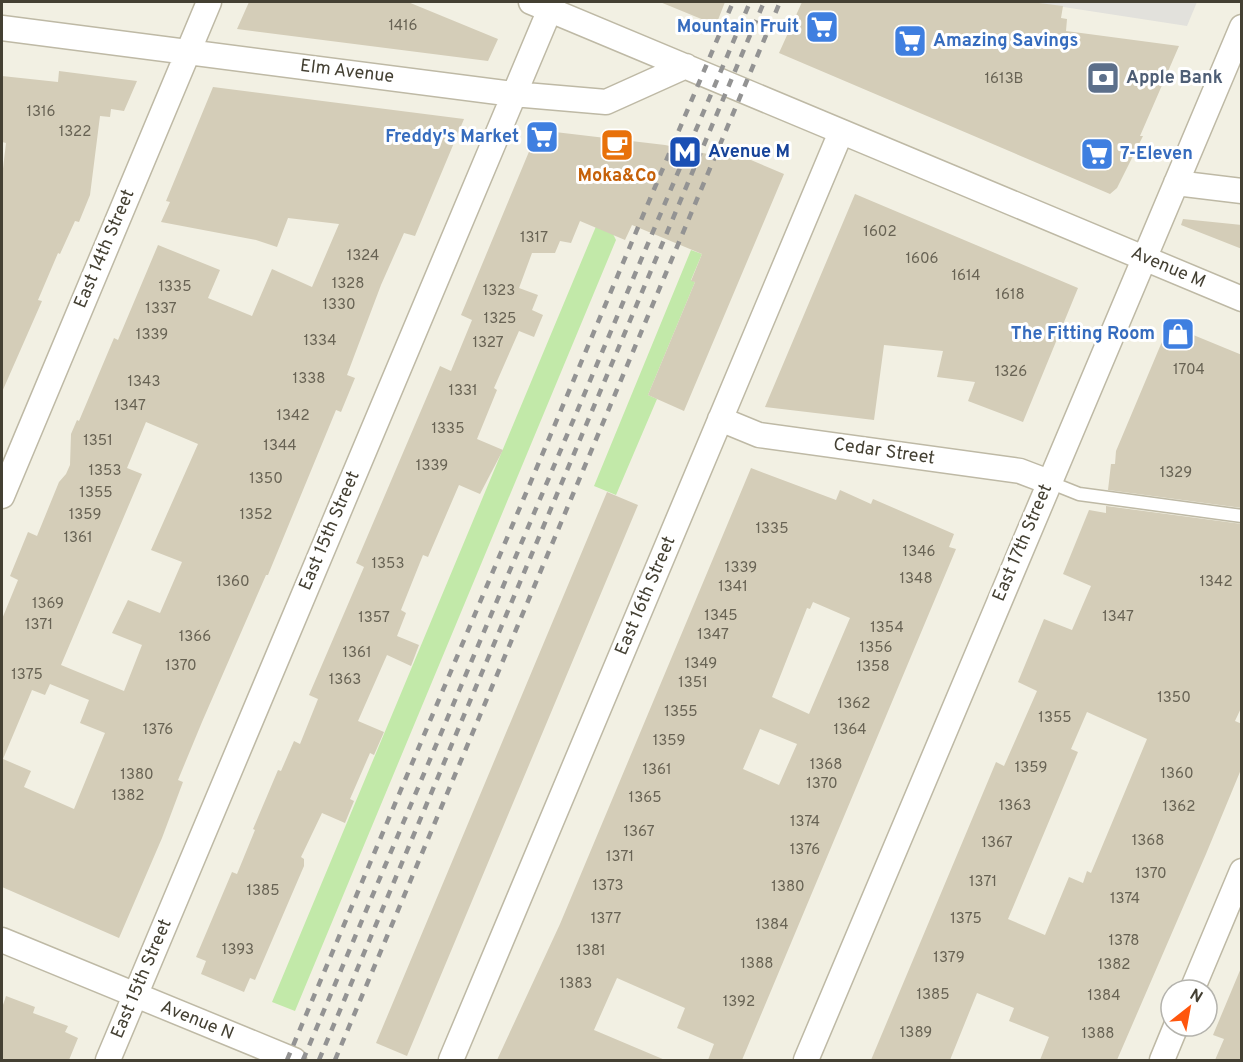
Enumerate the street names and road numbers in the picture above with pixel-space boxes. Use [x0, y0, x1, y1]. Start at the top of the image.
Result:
street label: Elm Avenue [299, 55, 395, 89]
street label: East 14th Street [70, 186, 140, 312]
street label: Avenue M [1127, 242, 1209, 294]
street label: Cedar Street [832, 433, 936, 471]
street label: East 15th Street [294, 468, 366, 594]
street label: East 17th Street [988, 481, 1058, 605]
street label: East 16th Street [611, 533, 681, 659]
street label: East 15th Street [106, 916, 178, 1042]
street label: Avenue N [157, 996, 237, 1046]

